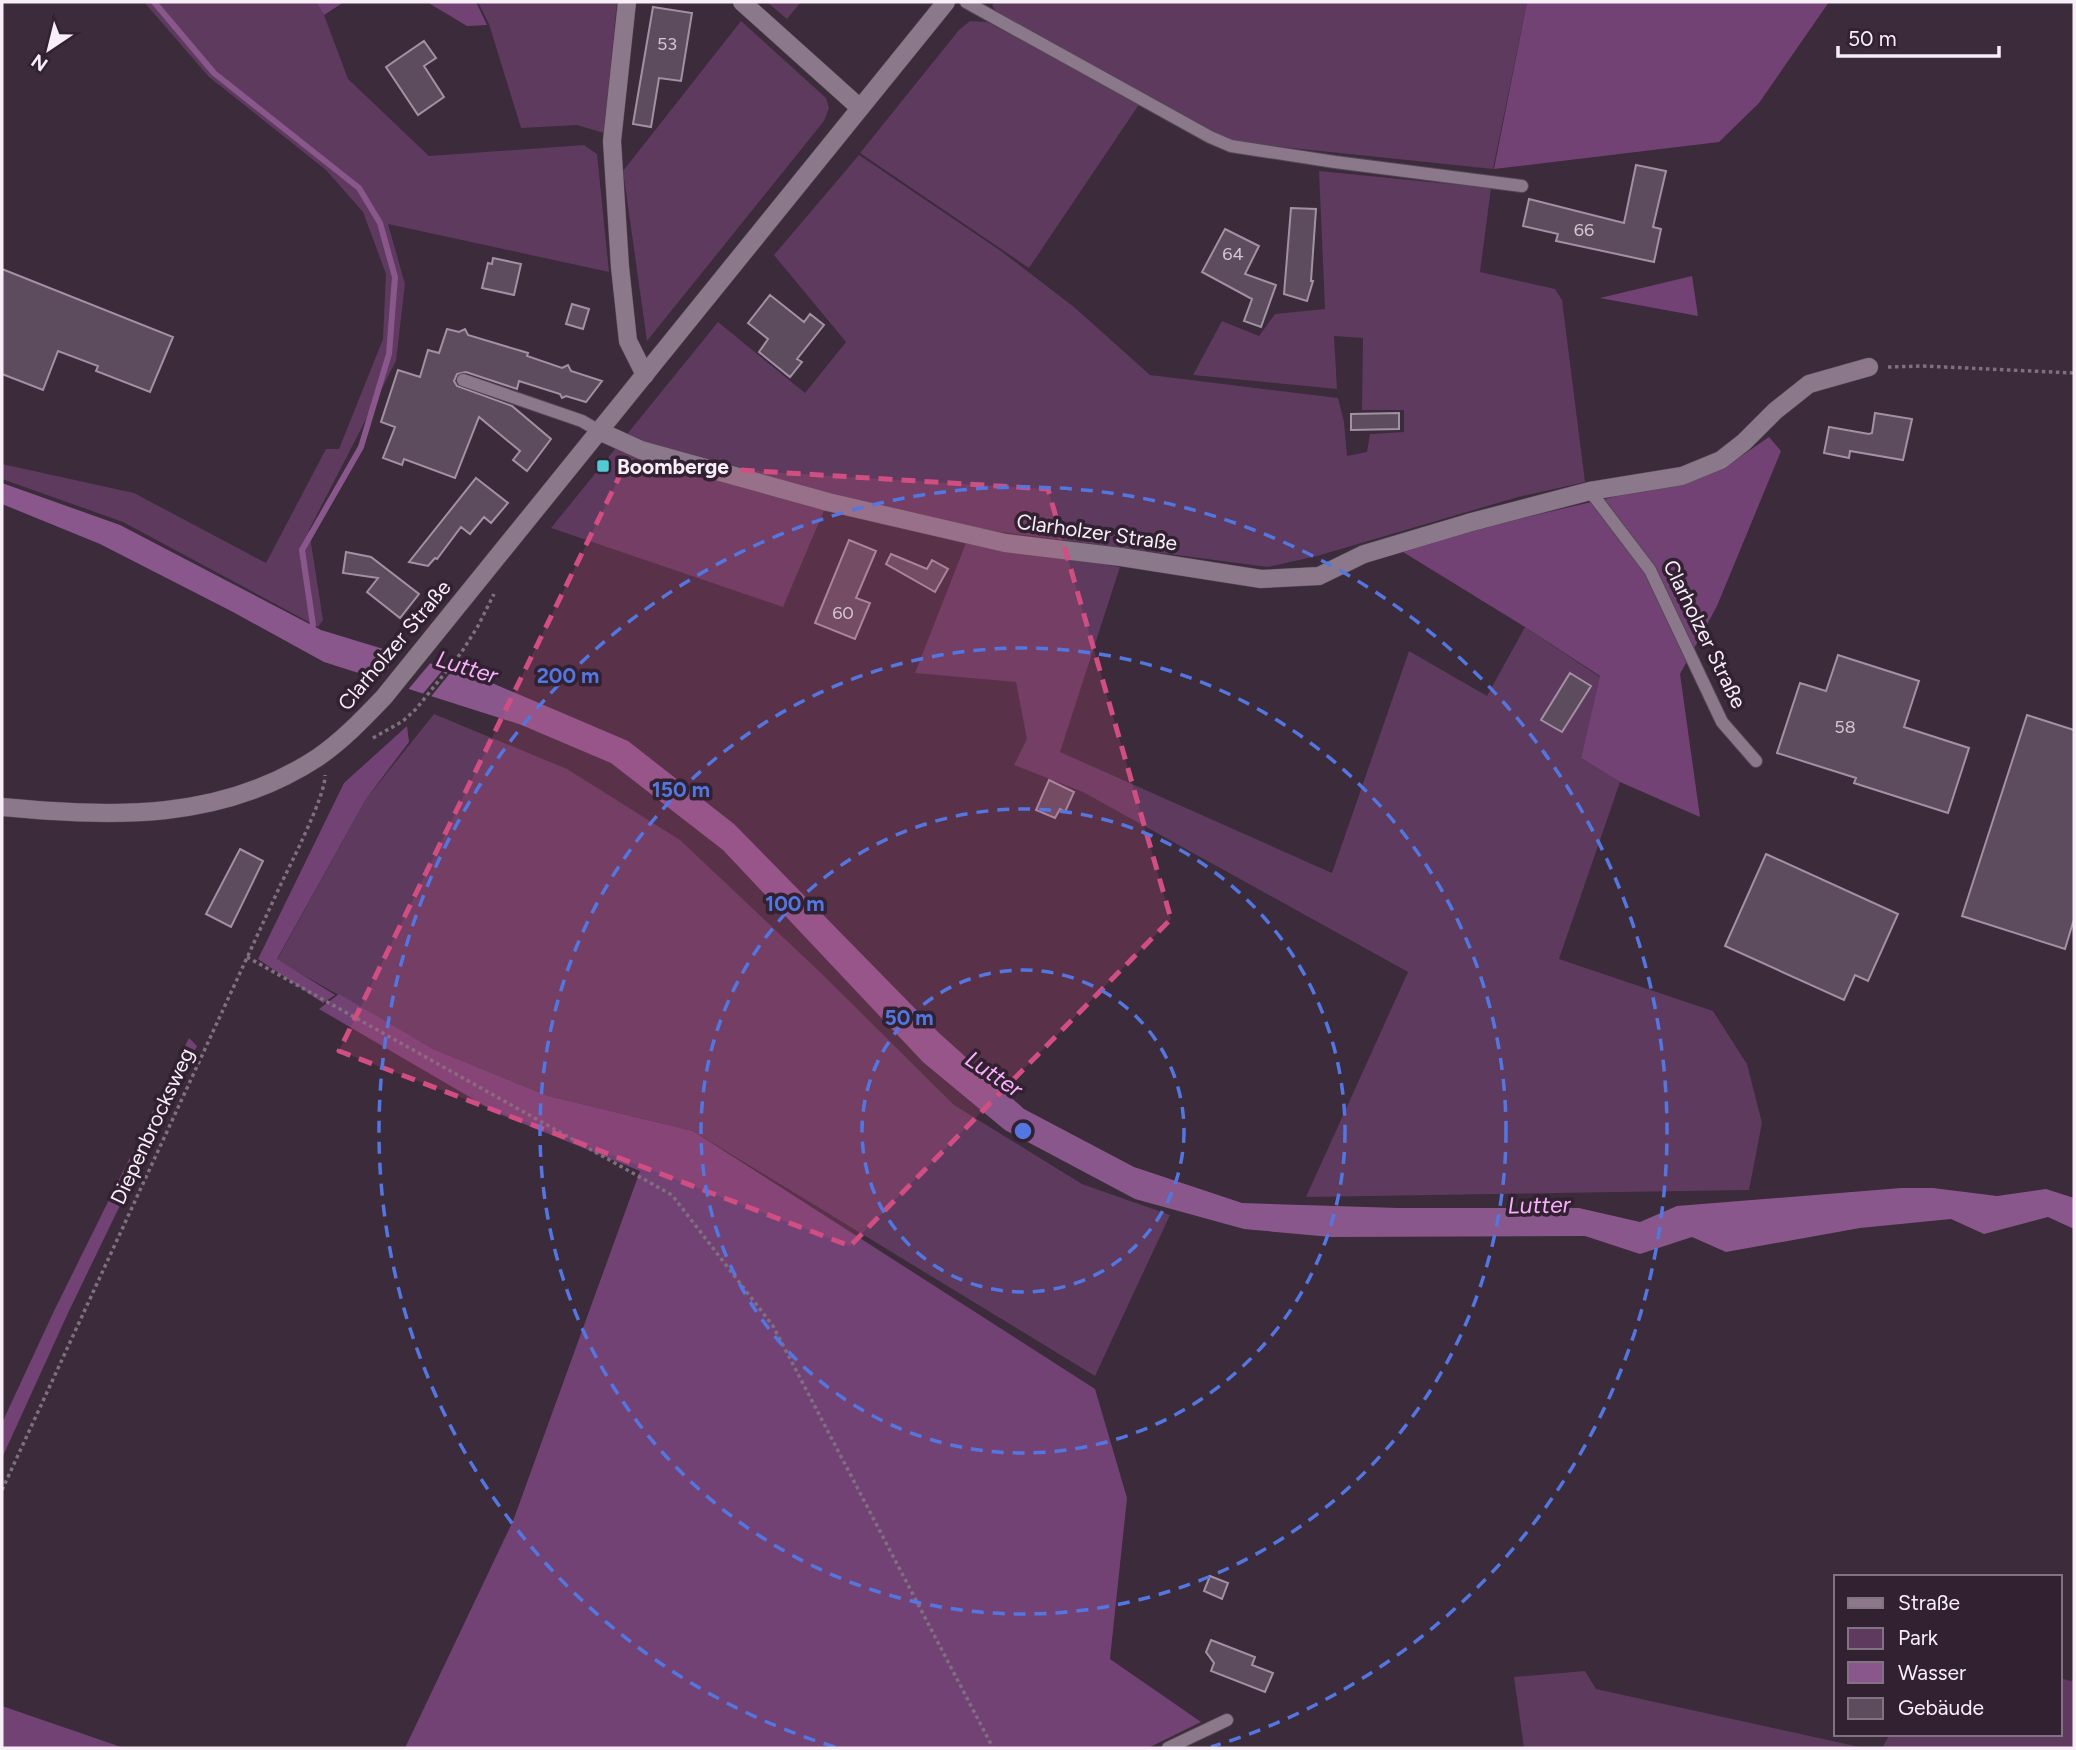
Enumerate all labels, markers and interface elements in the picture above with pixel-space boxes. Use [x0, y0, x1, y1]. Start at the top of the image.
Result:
north arrow [14, 14, 84, 84]
scale bar [1838, 14, 1999, 58]
text: 50 m [1848, 26, 1897, 51]
house number: 53 [657, 33, 677, 55]
text: N [27, 49, 52, 76]
house number: 66 [1574, 219, 1594, 241]
house number: 64 [1222, 243, 1244, 265]
place label: Boomberge [617, 454, 729, 479]
marker: Boomberge [595, 458, 611, 474]
street label: Clarholzer Straße [1015, 508, 1179, 556]
street label: Clarholzer Straße [1658, 556, 1752, 712]
street label: Clarholzer Straße [332, 575, 456, 715]
house number: 60 [832, 602, 854, 624]
water label: Lutter [433, 644, 502, 690]
text: 200 m [537, 663, 599, 688]
house number: 58 [1834, 716, 1856, 738]
text: 150 m [652, 777, 710, 802]
text: 100 m [765, 891, 825, 916]
text: 50 m [884, 1005, 934, 1030]
street label: Diepenbrocksweg [105, 1044, 199, 1208]
water label: Lutter [960, 1045, 1029, 1104]
centre of rings [1011, 1119, 1035, 1143]
water label: Lutter [1507, 1190, 1572, 1220]
legend [1834, 1575, 2062, 1736]
text: Straße [1898, 1590, 1960, 1615]
text: Park [1898, 1625, 1939, 1650]
text: Wasser [1898, 1660, 1966, 1685]
text: Gebäude [1898, 1695, 1984, 1720]

